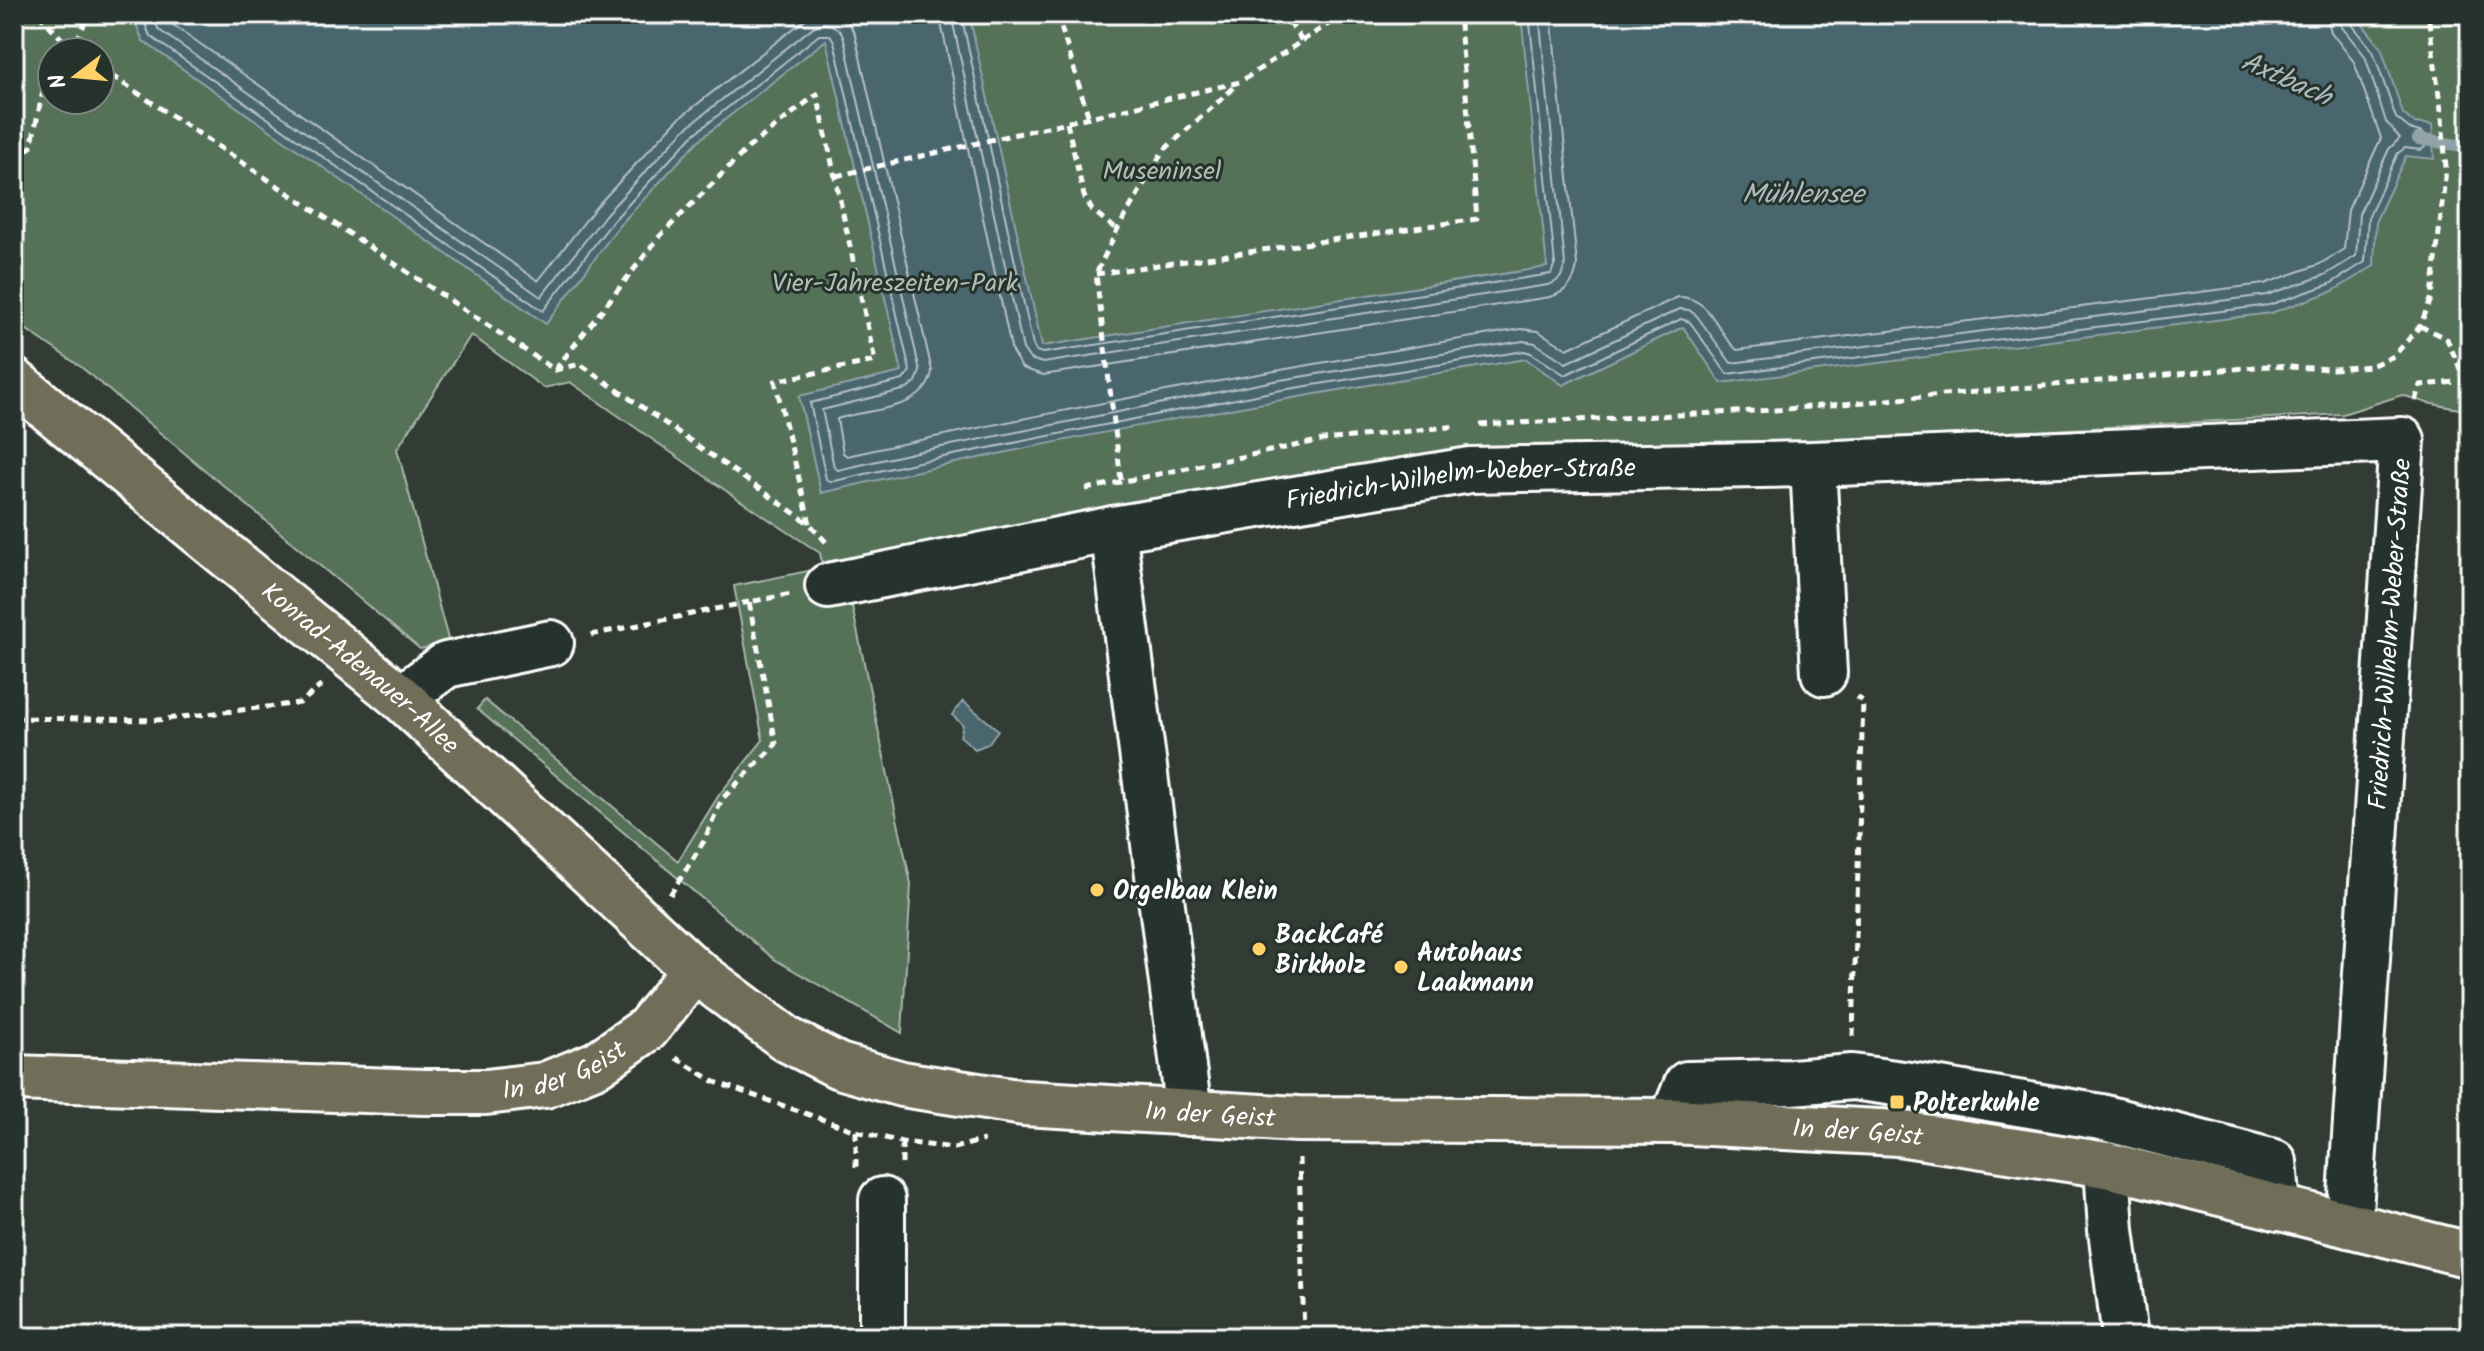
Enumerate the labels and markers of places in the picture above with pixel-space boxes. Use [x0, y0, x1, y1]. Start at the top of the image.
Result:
place label: Orgelbau Klein [1113, 871, 1278, 913]
marker: Orgelbau Klein [1088, 881, 1106, 899]
place label: BackCafé Birkholz [1275, 915, 1384, 987]
place label: Autohaus Laakmann [1417, 933, 1534, 1005]
marker: BackCafé Birkholz [1250, 940, 1268, 958]
marker: Autohaus Laakmann [1392, 958, 1410, 976]
place label: Polterkuhle [1913, 1083, 2040, 1125]
marker: Polterkuhle [1888, 1093, 1906, 1111]

